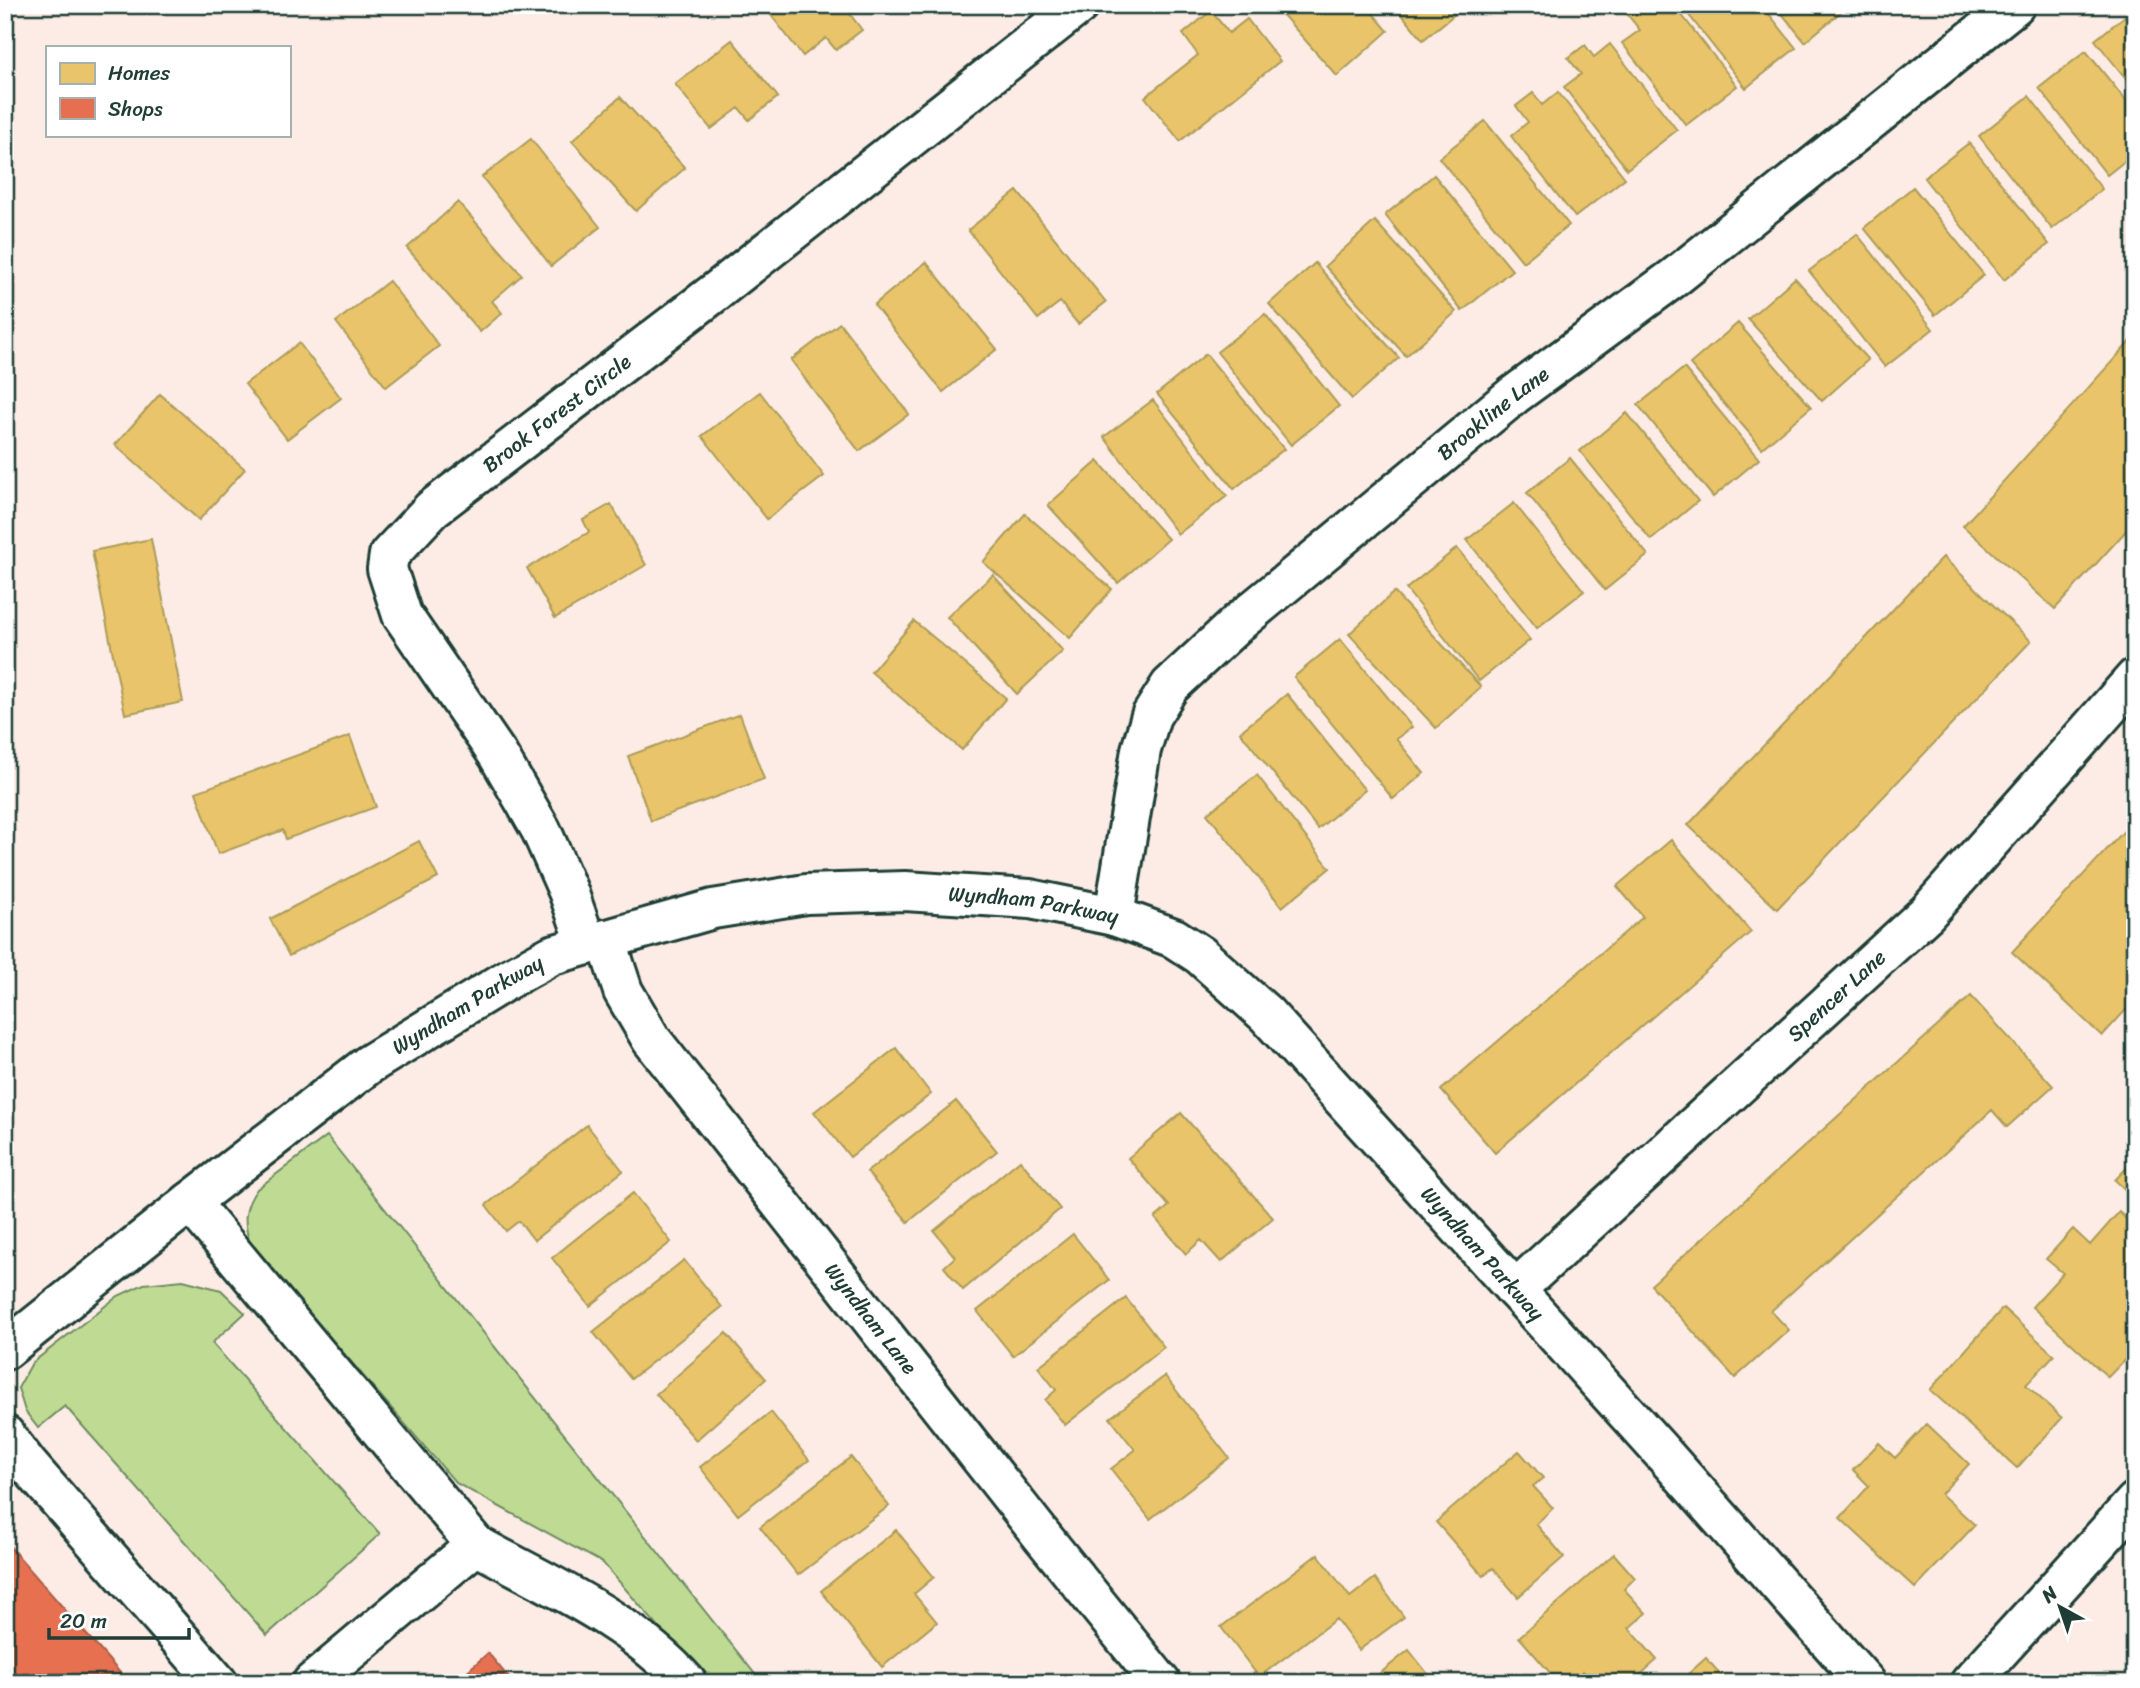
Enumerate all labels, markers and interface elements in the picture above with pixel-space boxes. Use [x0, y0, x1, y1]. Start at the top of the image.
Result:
legend [46, 46, 290, 136]
text: Homes [108, 54, 170, 92]
text: Shops [108, 90, 163, 128]
street label: Brook Forest Circle [474, 344, 640, 483]
street label: Brookline Lane [1428, 356, 1557, 470]
street label: Wyndham Parkway [947, 875, 1122, 936]
street label: Spencer Lane [1778, 940, 1895, 1052]
street label: Wyndham Parkway [384, 944, 551, 1065]
street label: Wyndham Parkway [1411, 1177, 1554, 1330]
street label: Wyndham Lane [814, 1254, 927, 1383]
north arrow [2024, 1572, 2094, 1642]
text: N [2033, 1577, 2066, 1612]
scale bar [49, 1597, 189, 1641]
text: 20 m [60, 1602, 107, 1640]

